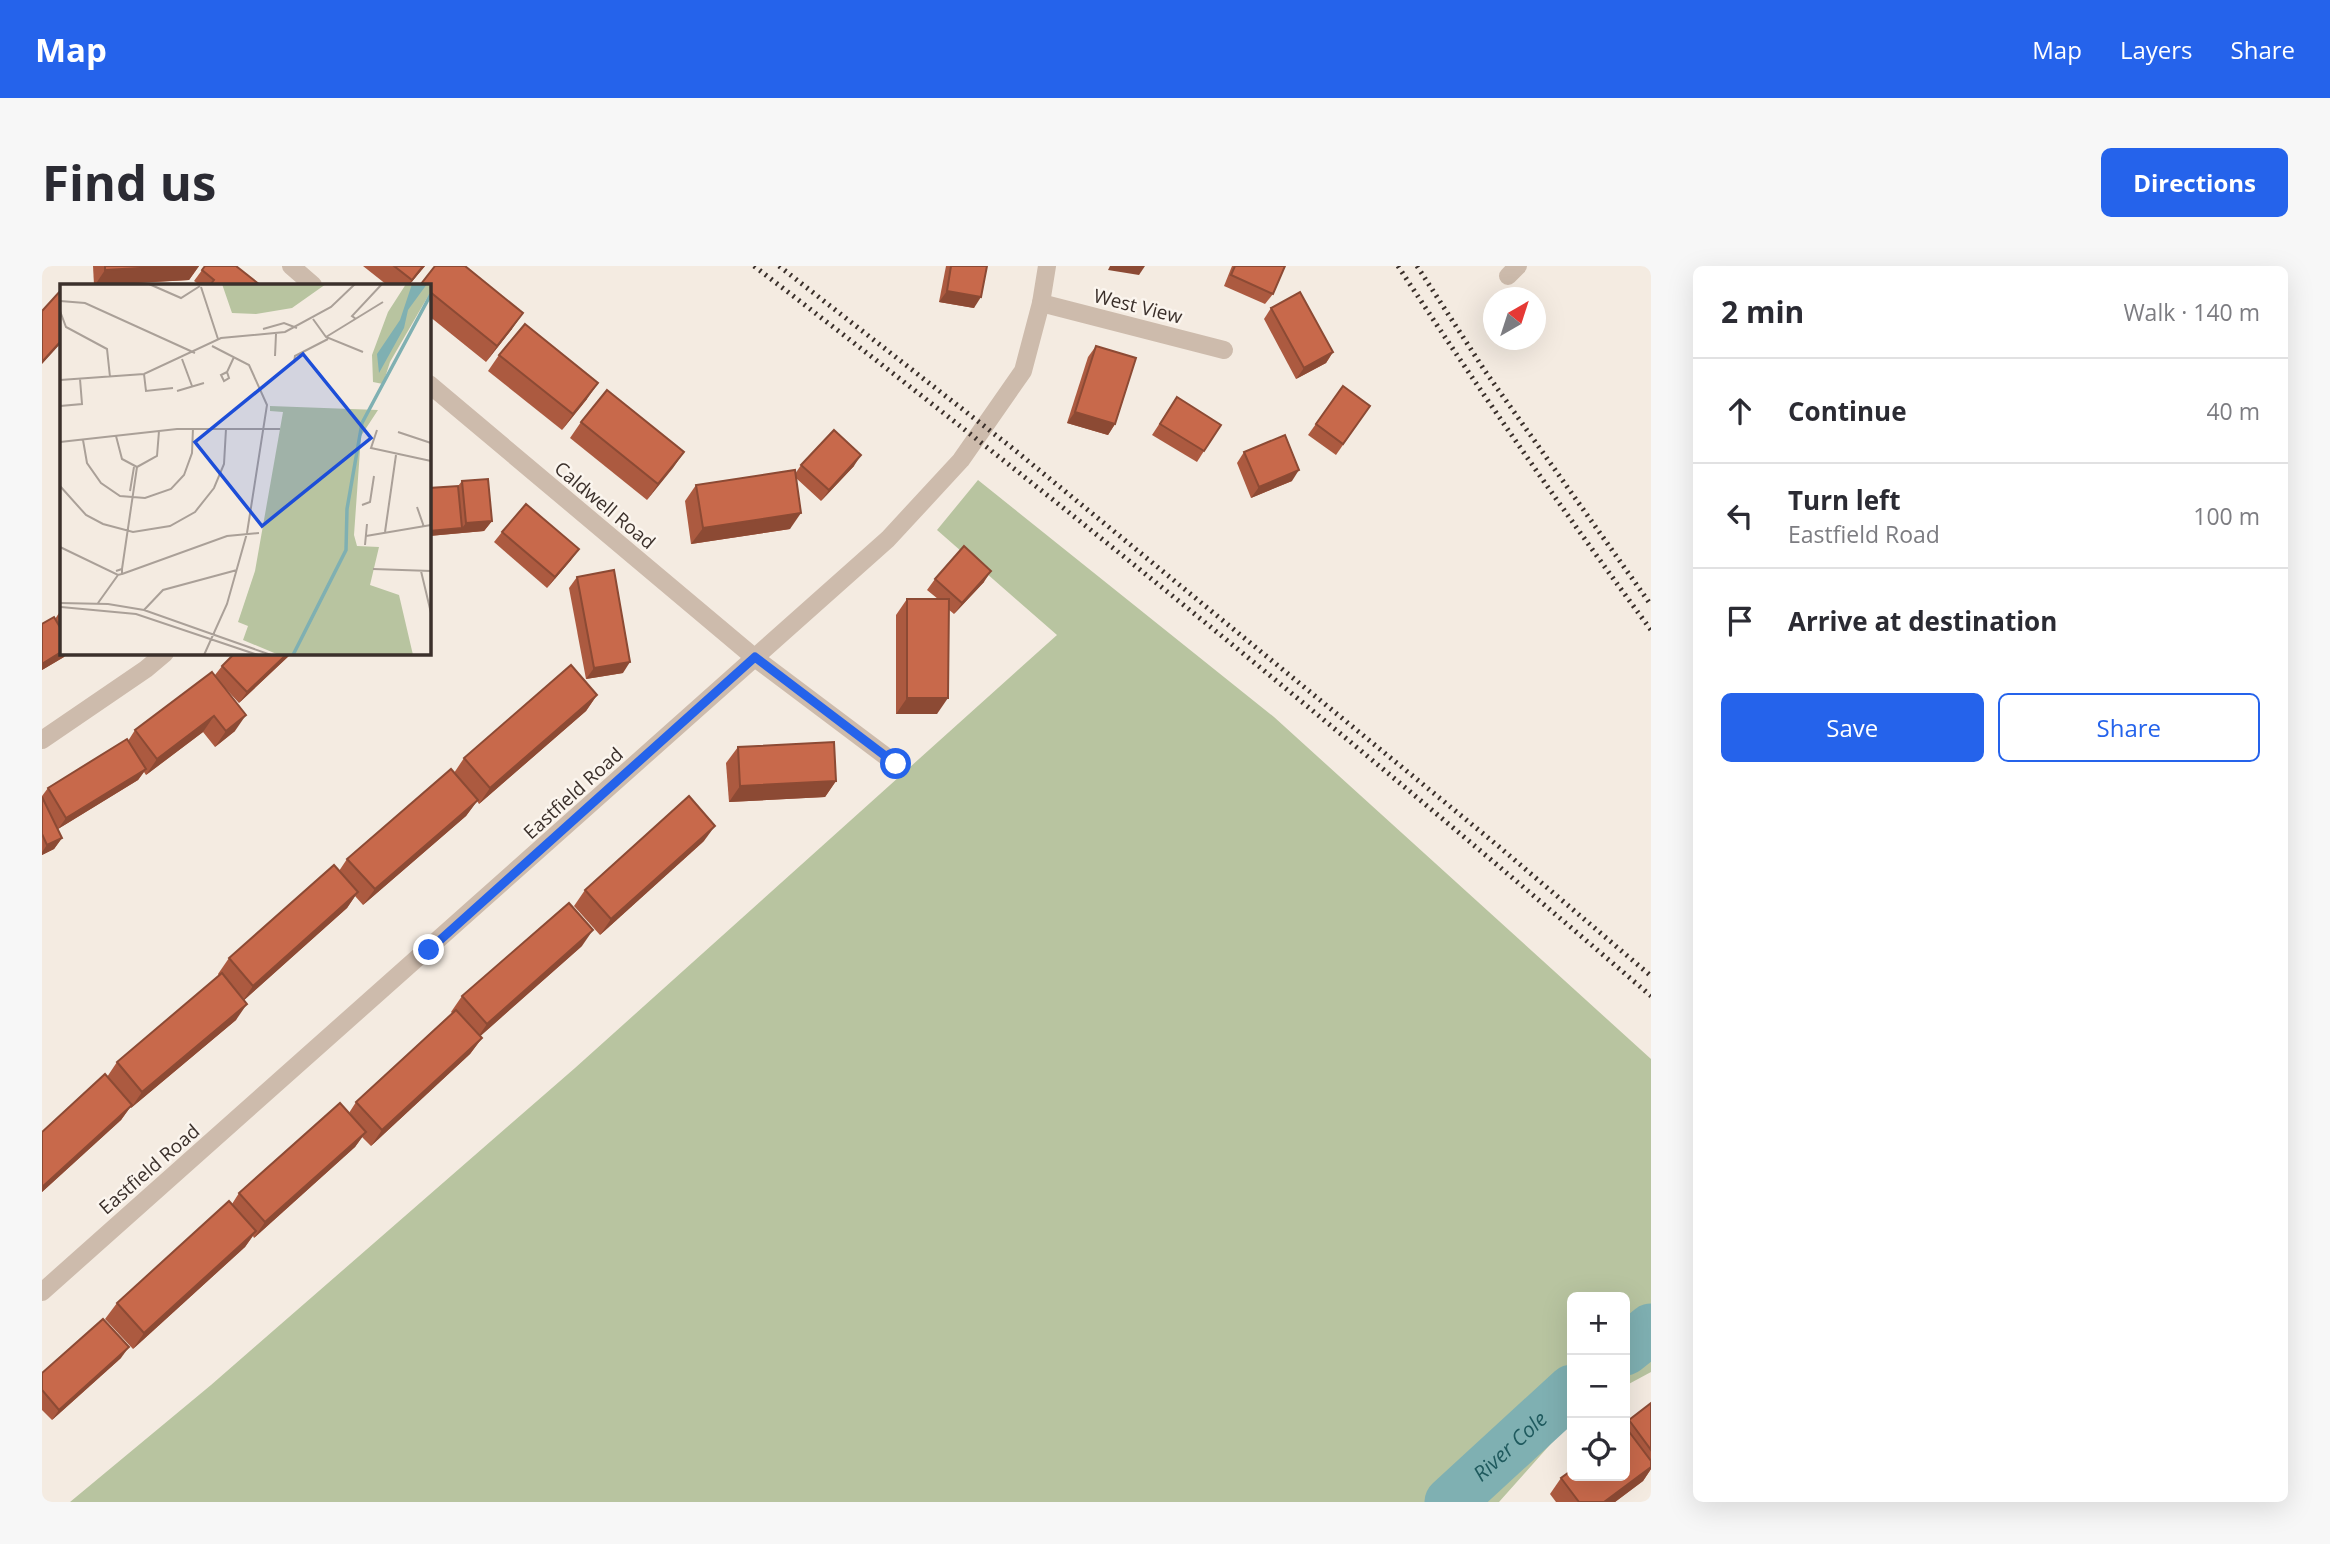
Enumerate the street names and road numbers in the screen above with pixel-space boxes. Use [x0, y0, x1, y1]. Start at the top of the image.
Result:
street label: West View [1091, 282, 1185, 330]
street label: Caldwell Road [549, 455, 661, 555]
street label: Eastfield Road [518, 741, 628, 845]
street label: Eastfield Road [93, 1118, 205, 1220]

